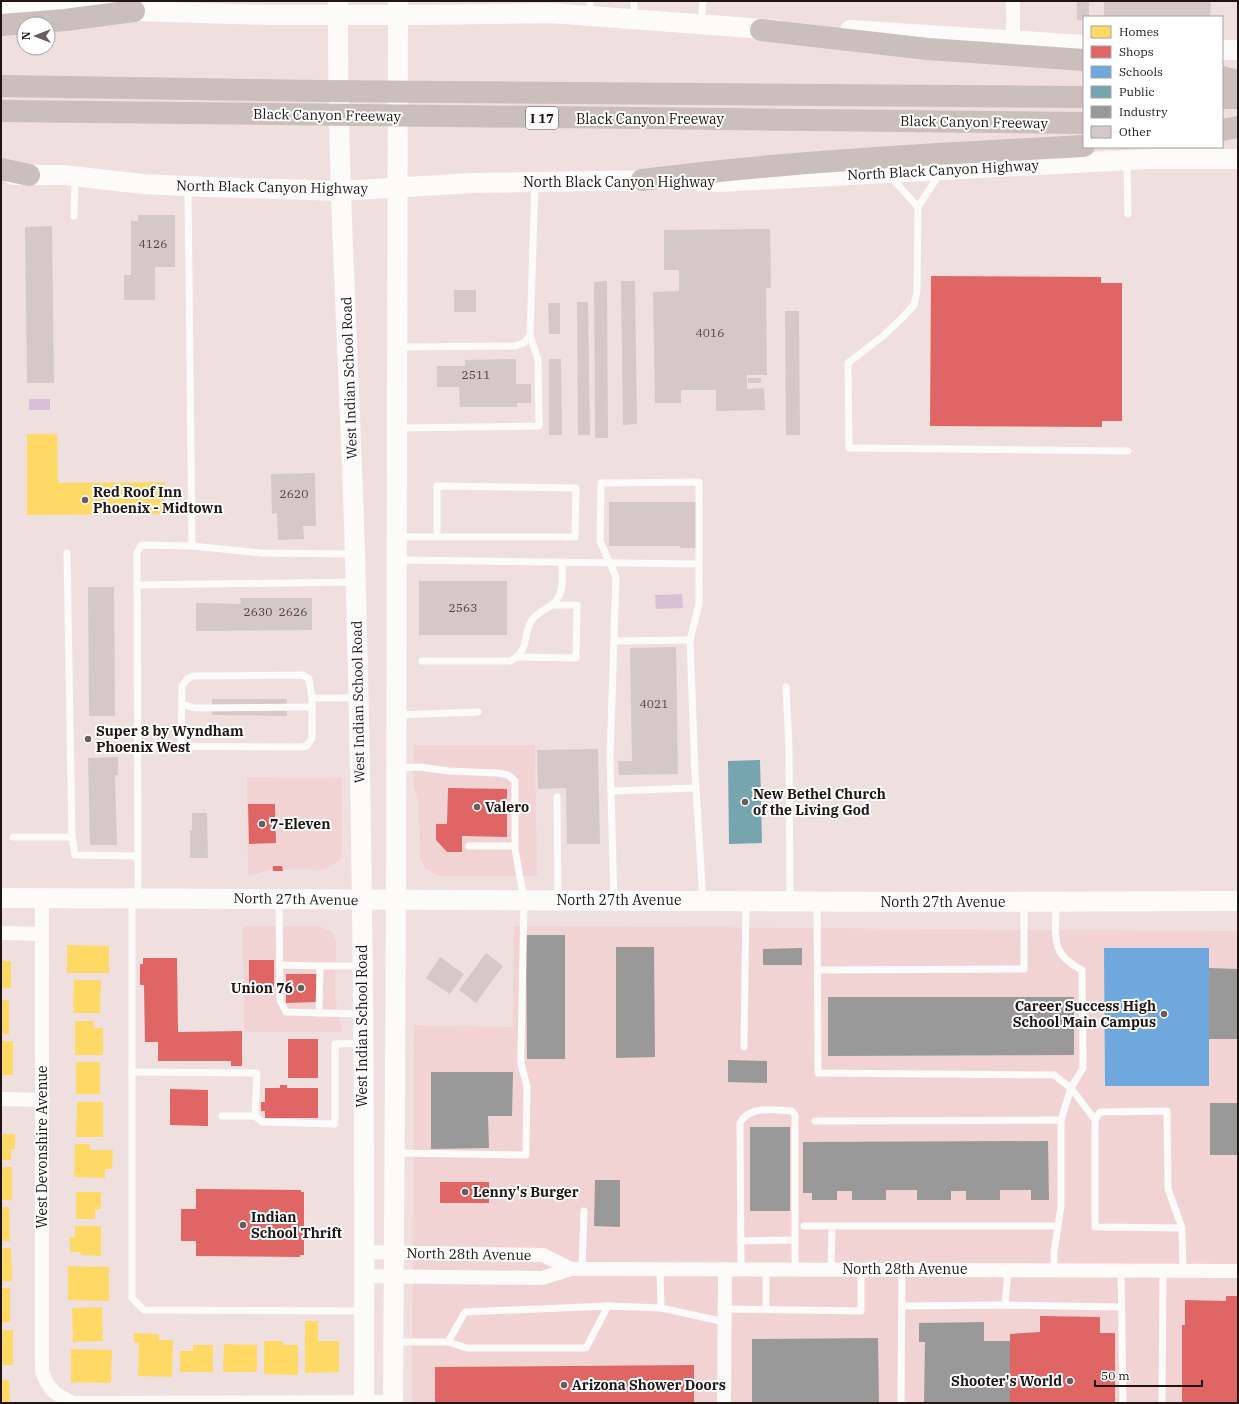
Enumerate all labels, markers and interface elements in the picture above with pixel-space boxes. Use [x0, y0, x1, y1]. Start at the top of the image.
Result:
north arrow [16, 16, 56, 56]
legend [1083, 16, 1223, 148]
text: Homes [1119, 24, 1159, 39]
text: N [19, 31, 33, 40]
text: Shops [1119, 44, 1154, 59]
text: Schools [1119, 64, 1163, 79]
text: Public [1119, 84, 1155, 99]
text: Industry [1119, 104, 1168, 119]
street label: Black Canyon Freeway [253, 105, 402, 125]
road number: I 17 [526, 107, 558, 129]
street label: Black Canyon Freeway [576, 110, 725, 128]
street label: Black Canyon Freeway [900, 112, 1049, 132]
text: Other [1119, 124, 1152, 139]
street label: North Black Canyon Highway [847, 156, 1040, 184]
street label: North Black Canyon Highway [523, 173, 716, 191]
street label: North Black Canyon Highway [176, 176, 369, 198]
house number: 4126 [139, 236, 167, 251]
street label: West Indian School Road [337, 296, 361, 460]
house number: 4016 [696, 325, 724, 340]
house number: 2511 [462, 367, 490, 382]
place label: Red Roof Inn Phoenix - Midtown [93, 483, 223, 517]
house number: 2620 [280, 486, 308, 501]
marker: Red Roof Inn Phoenix - Midtown [80, 495, 90, 505]
house number: 2563 [449, 600, 477, 615]
house number: 2630 [244, 604, 272, 619]
house number: 2626 [279, 604, 307, 619]
street label: West Indian School Road [348, 620, 368, 784]
house number: 4021 [640, 696, 668, 711]
place label: Super 8 by Wyndham Phoenix West [96, 722, 244, 756]
marker: Super 8 by Wyndham Phoenix West [83, 734, 93, 744]
place label: New Bethel Church of the Living God [753, 785, 886, 819]
marker: New Bethel Church of the Living God [740, 797, 750, 807]
place label: Valero [485, 798, 529, 816]
marker: Valero [472, 802, 482, 812]
place label: 7-Eleven [270, 815, 330, 833]
marker: 7-Eleven [257, 819, 267, 829]
street label: North 27th Avenue [233, 889, 359, 909]
street label: North 27th Avenue [557, 891, 681, 909]
street label: North 27th Avenue [881, 893, 1005, 911]
street label: West Indian School Road [353, 944, 371, 1107]
place label: Union 76 [231, 979, 293, 997]
marker: Union 76 [296, 983, 306, 993]
place label: Career Success High School Main Campus [1013, 997, 1156, 1031]
marker: Career Success High School Main Campus [1159, 1009, 1169, 1019]
street label: West Devonshire Avenue [33, 1065, 51, 1229]
place label: Lenny's Burger [473, 1183, 579, 1201]
marker: Lenny's Burger [460, 1187, 470, 1197]
place label: Indian School Thrift [251, 1208, 342, 1242]
marker: Indian School Thrift [238, 1220, 248, 1230]
street label: North 28th Avenue [406, 1244, 532, 1264]
street label: North 28th Avenue [843, 1260, 967, 1278]
scale bar [1095, 1362, 1202, 1388]
text: 50 m [1101, 1368, 1130, 1383]
place label: Shooter's World [951, 1372, 1062, 1390]
place label: Arizona Shower Doors [572, 1376, 726, 1394]
marker: Shooter's World [1065, 1376, 1075, 1386]
marker: Arizona Shower Doors [559, 1380, 569, 1390]

